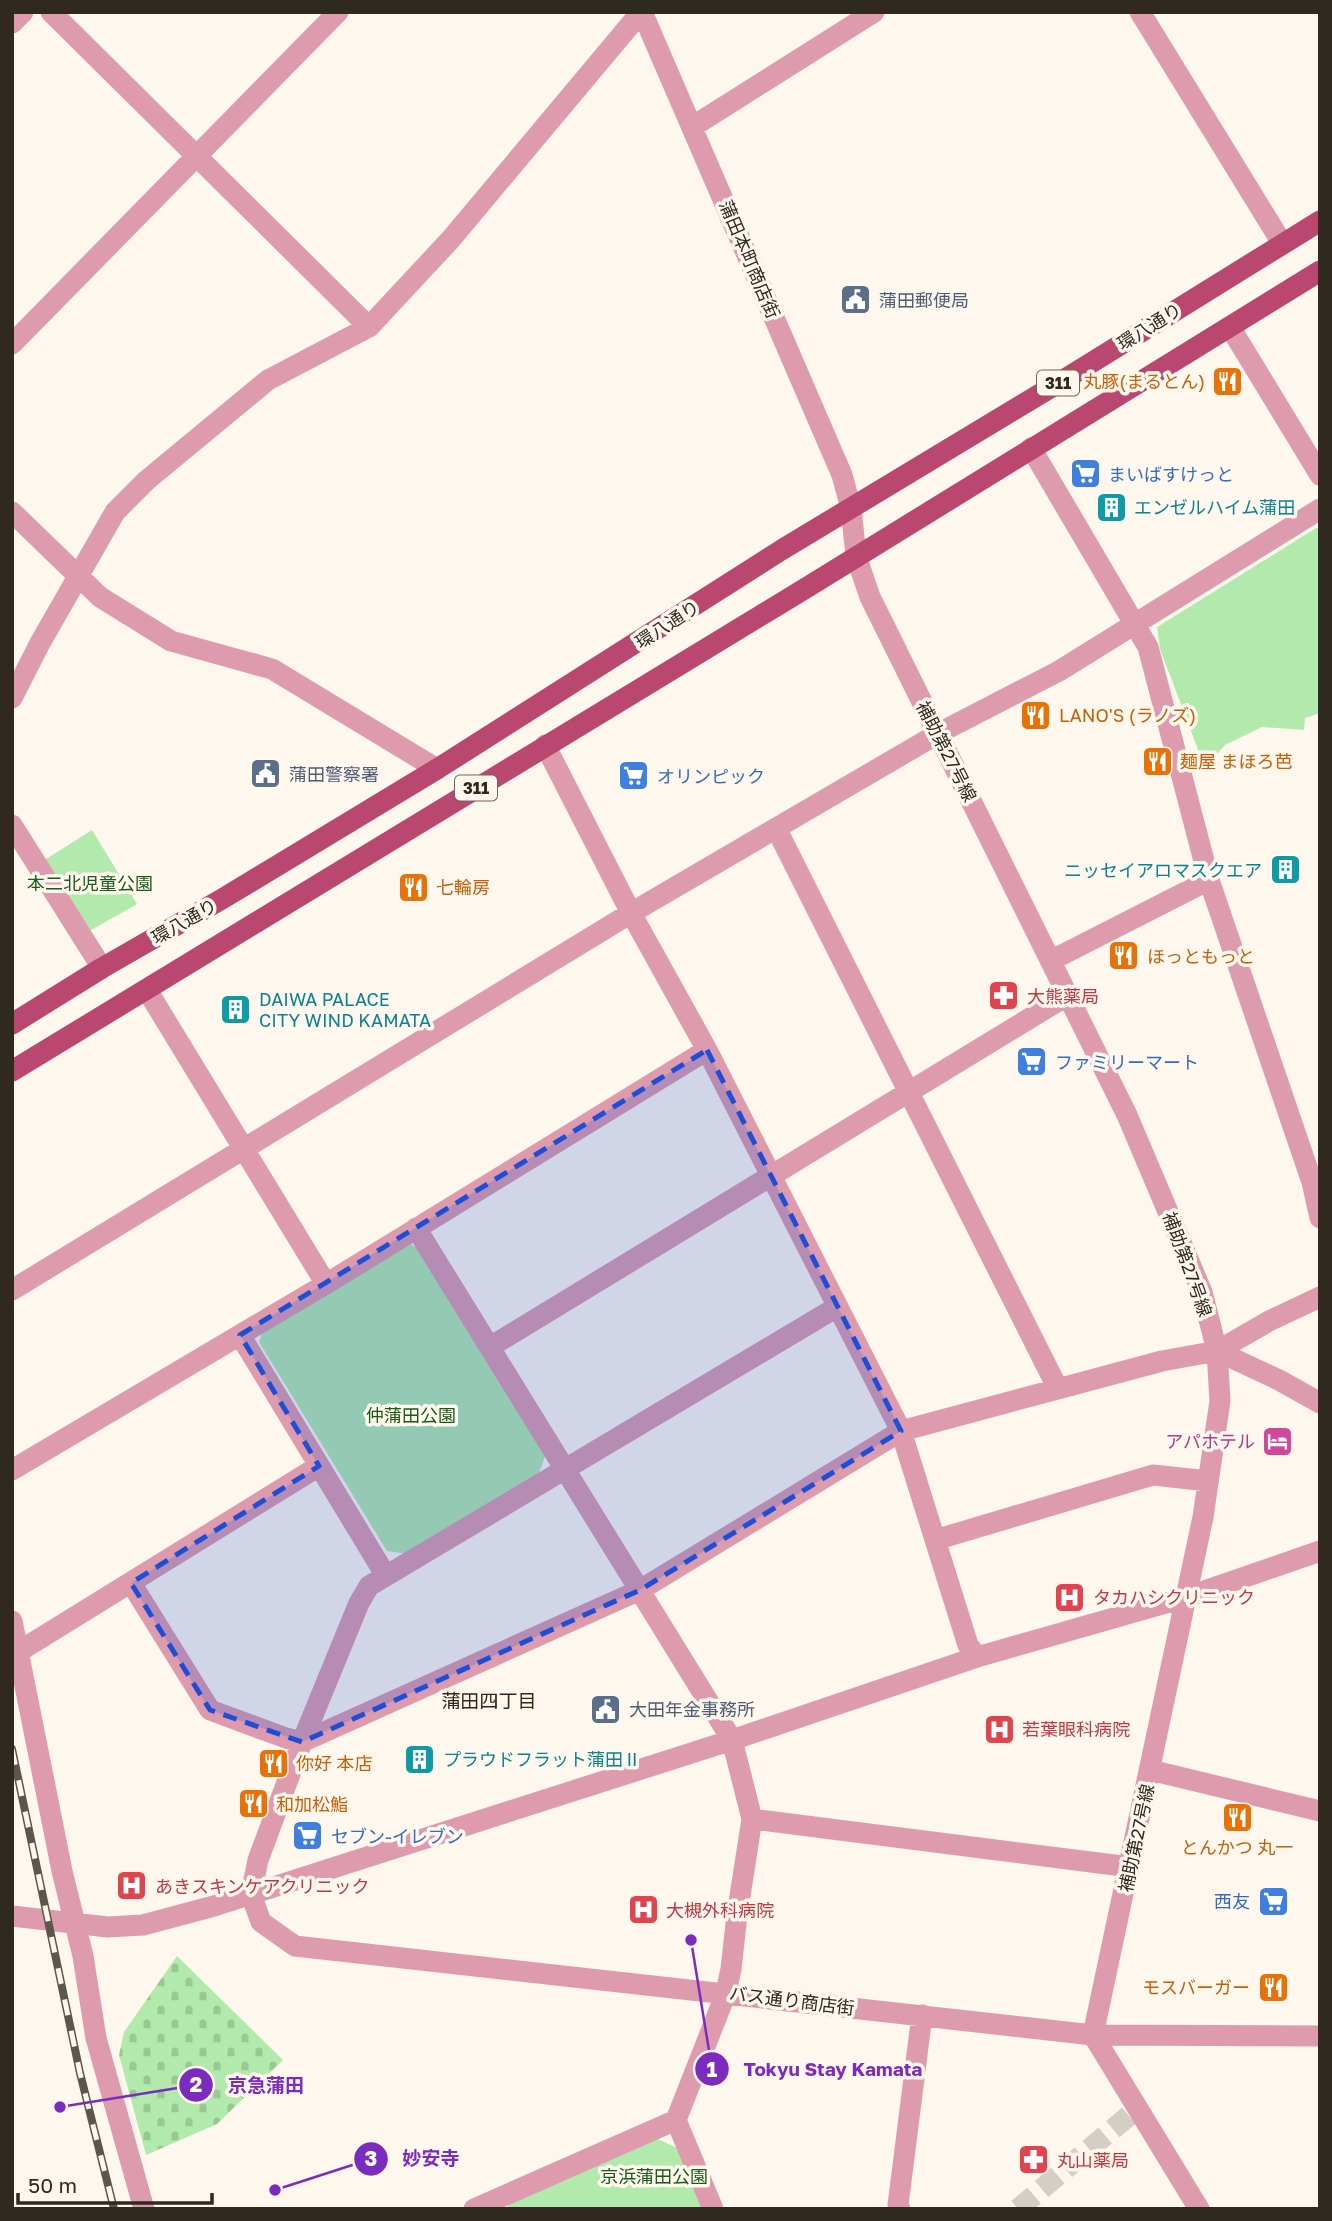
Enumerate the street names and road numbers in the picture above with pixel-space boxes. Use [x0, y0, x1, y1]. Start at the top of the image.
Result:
street label: 蒲田本町商店街 [715, 197, 785, 321]
street label: 環八通り [1113, 298, 1185, 354]
road number: 311 [1037, 370, 1079, 396]
street label: 環八通り [631, 595, 703, 653]
street label: 補助第27号線 [912, 697, 982, 805]
road number: 311 [455, 776, 497, 800]
street label: 環八通り [147, 893, 221, 949]
street label: 補助第27号線 [1159, 1209, 1217, 1319]
street label: 補助第27号線 [1114, 1782, 1158, 1894]
street label: バス通り商店街 [728, 1981, 856, 2019]

